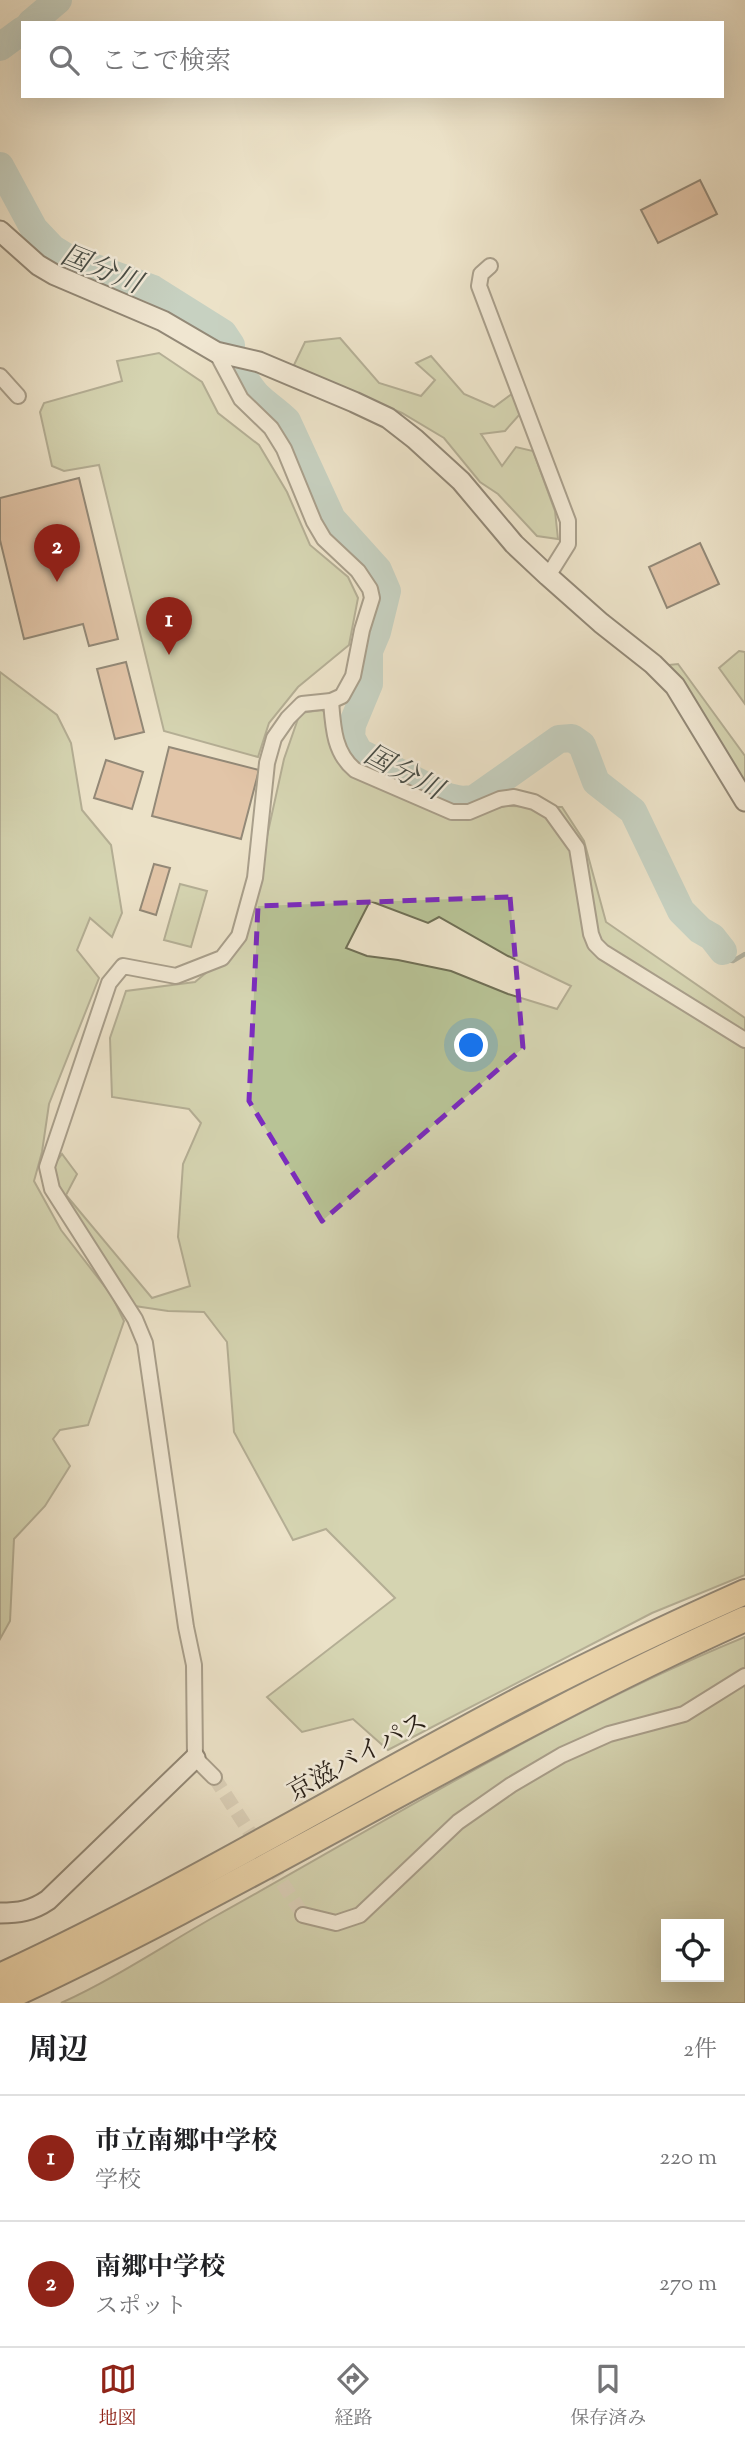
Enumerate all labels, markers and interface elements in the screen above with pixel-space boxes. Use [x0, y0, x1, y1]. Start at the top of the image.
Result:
search box [21, 21, 724, 98]
icon: search [45, 41, 83, 79]
text: ここで検索 [101, 44, 231, 81]
water label: 国分川 [54, 237, 150, 306]
pin: 2 [34, 524, 80, 582]
pin: 1 [146, 597, 192, 655]
water label: 国分川 [356, 736, 452, 812]
your location [454, 1028, 488, 1062]
street label: 京滋バイパス [281, 1704, 435, 1812]
map controls [661, 1919, 724, 1982]
button: locate [661, 1919, 724, 1982]
text: 周辺 [28, 2030, 88, 2073]
text: 2件 [683, 2034, 717, 2067]
text: 市立南郷中学校 [95, 2124, 277, 2161]
text: 1 [47, 2142, 55, 2175]
text: 220 m [659, 2142, 717, 2175]
text: 学校 [95, 2165, 141, 2198]
text: 南郷中学校 [95, 2250, 225, 2287]
text: 2 [46, 2268, 56, 2301]
text: 270 m [659, 2268, 717, 2301]
text: スポット [95, 2291, 187, 2324]
tab: 地図 [99, 2360, 137, 2433]
tab: 経路 [334, 2360, 372, 2433]
tab: 保存済み [570, 2360, 646, 2433]

